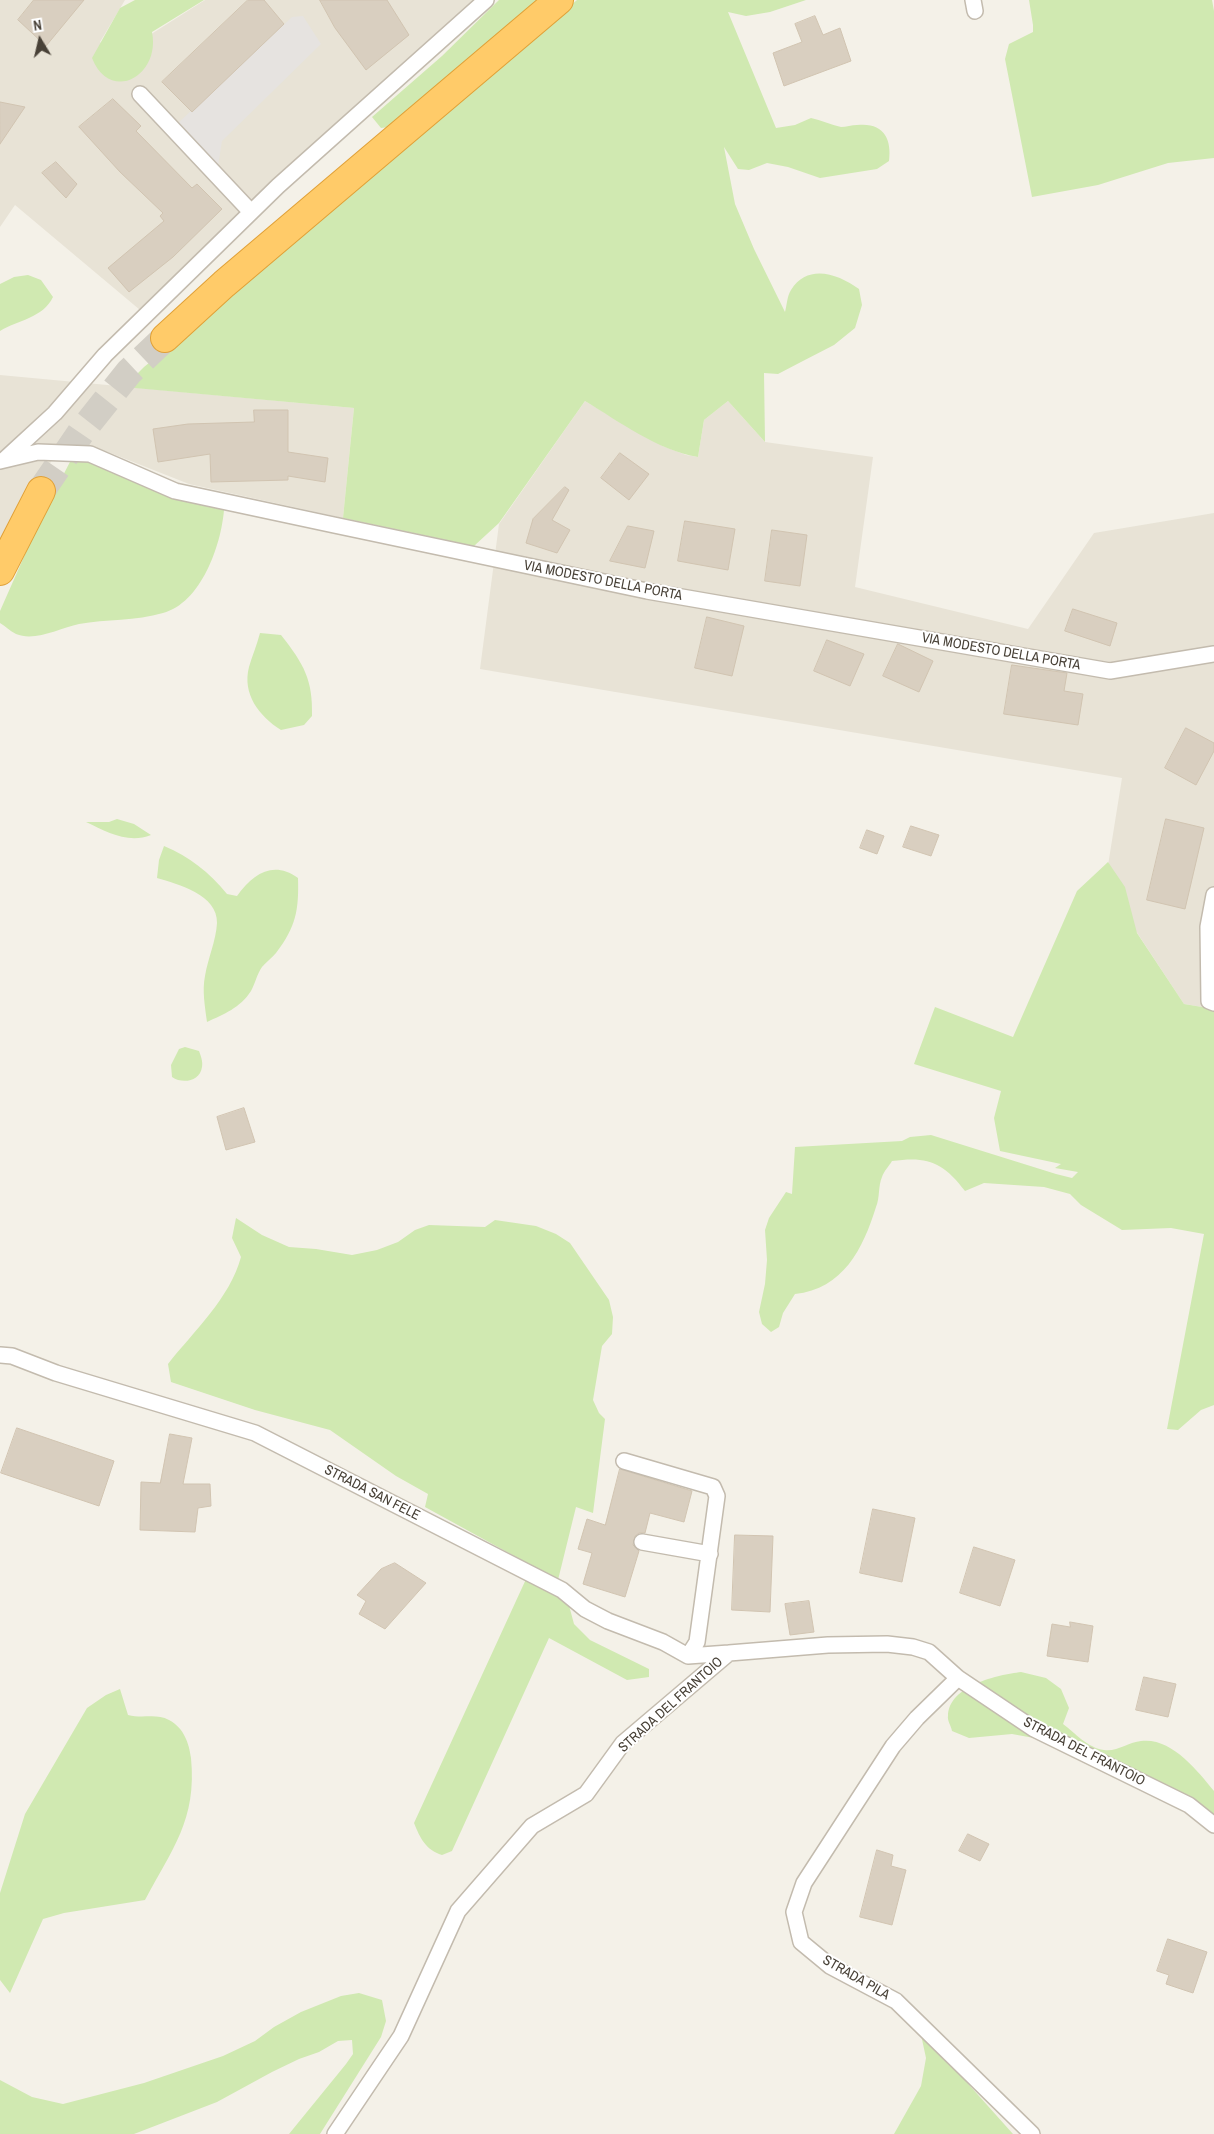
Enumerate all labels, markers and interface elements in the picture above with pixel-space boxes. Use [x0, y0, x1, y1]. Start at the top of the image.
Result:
north arrow [15, 15, 65, 65]
text: N [32, 16, 43, 35]
street label: VIA MODESTO DELLA PORTA [522, 557, 684, 605]
street label: VIA MODESTO DELLA PORTA [920, 630, 1082, 674]
street label: STRADA SAN FELE [321, 1462, 423, 1524]
street label: STRADA DEL FRANTOIO [615, 1654, 727, 1756]
street label: STRADA DEL FRANTOIO [1020, 1714, 1148, 1790]
street label: STRADA PILA [819, 1952, 893, 2004]

